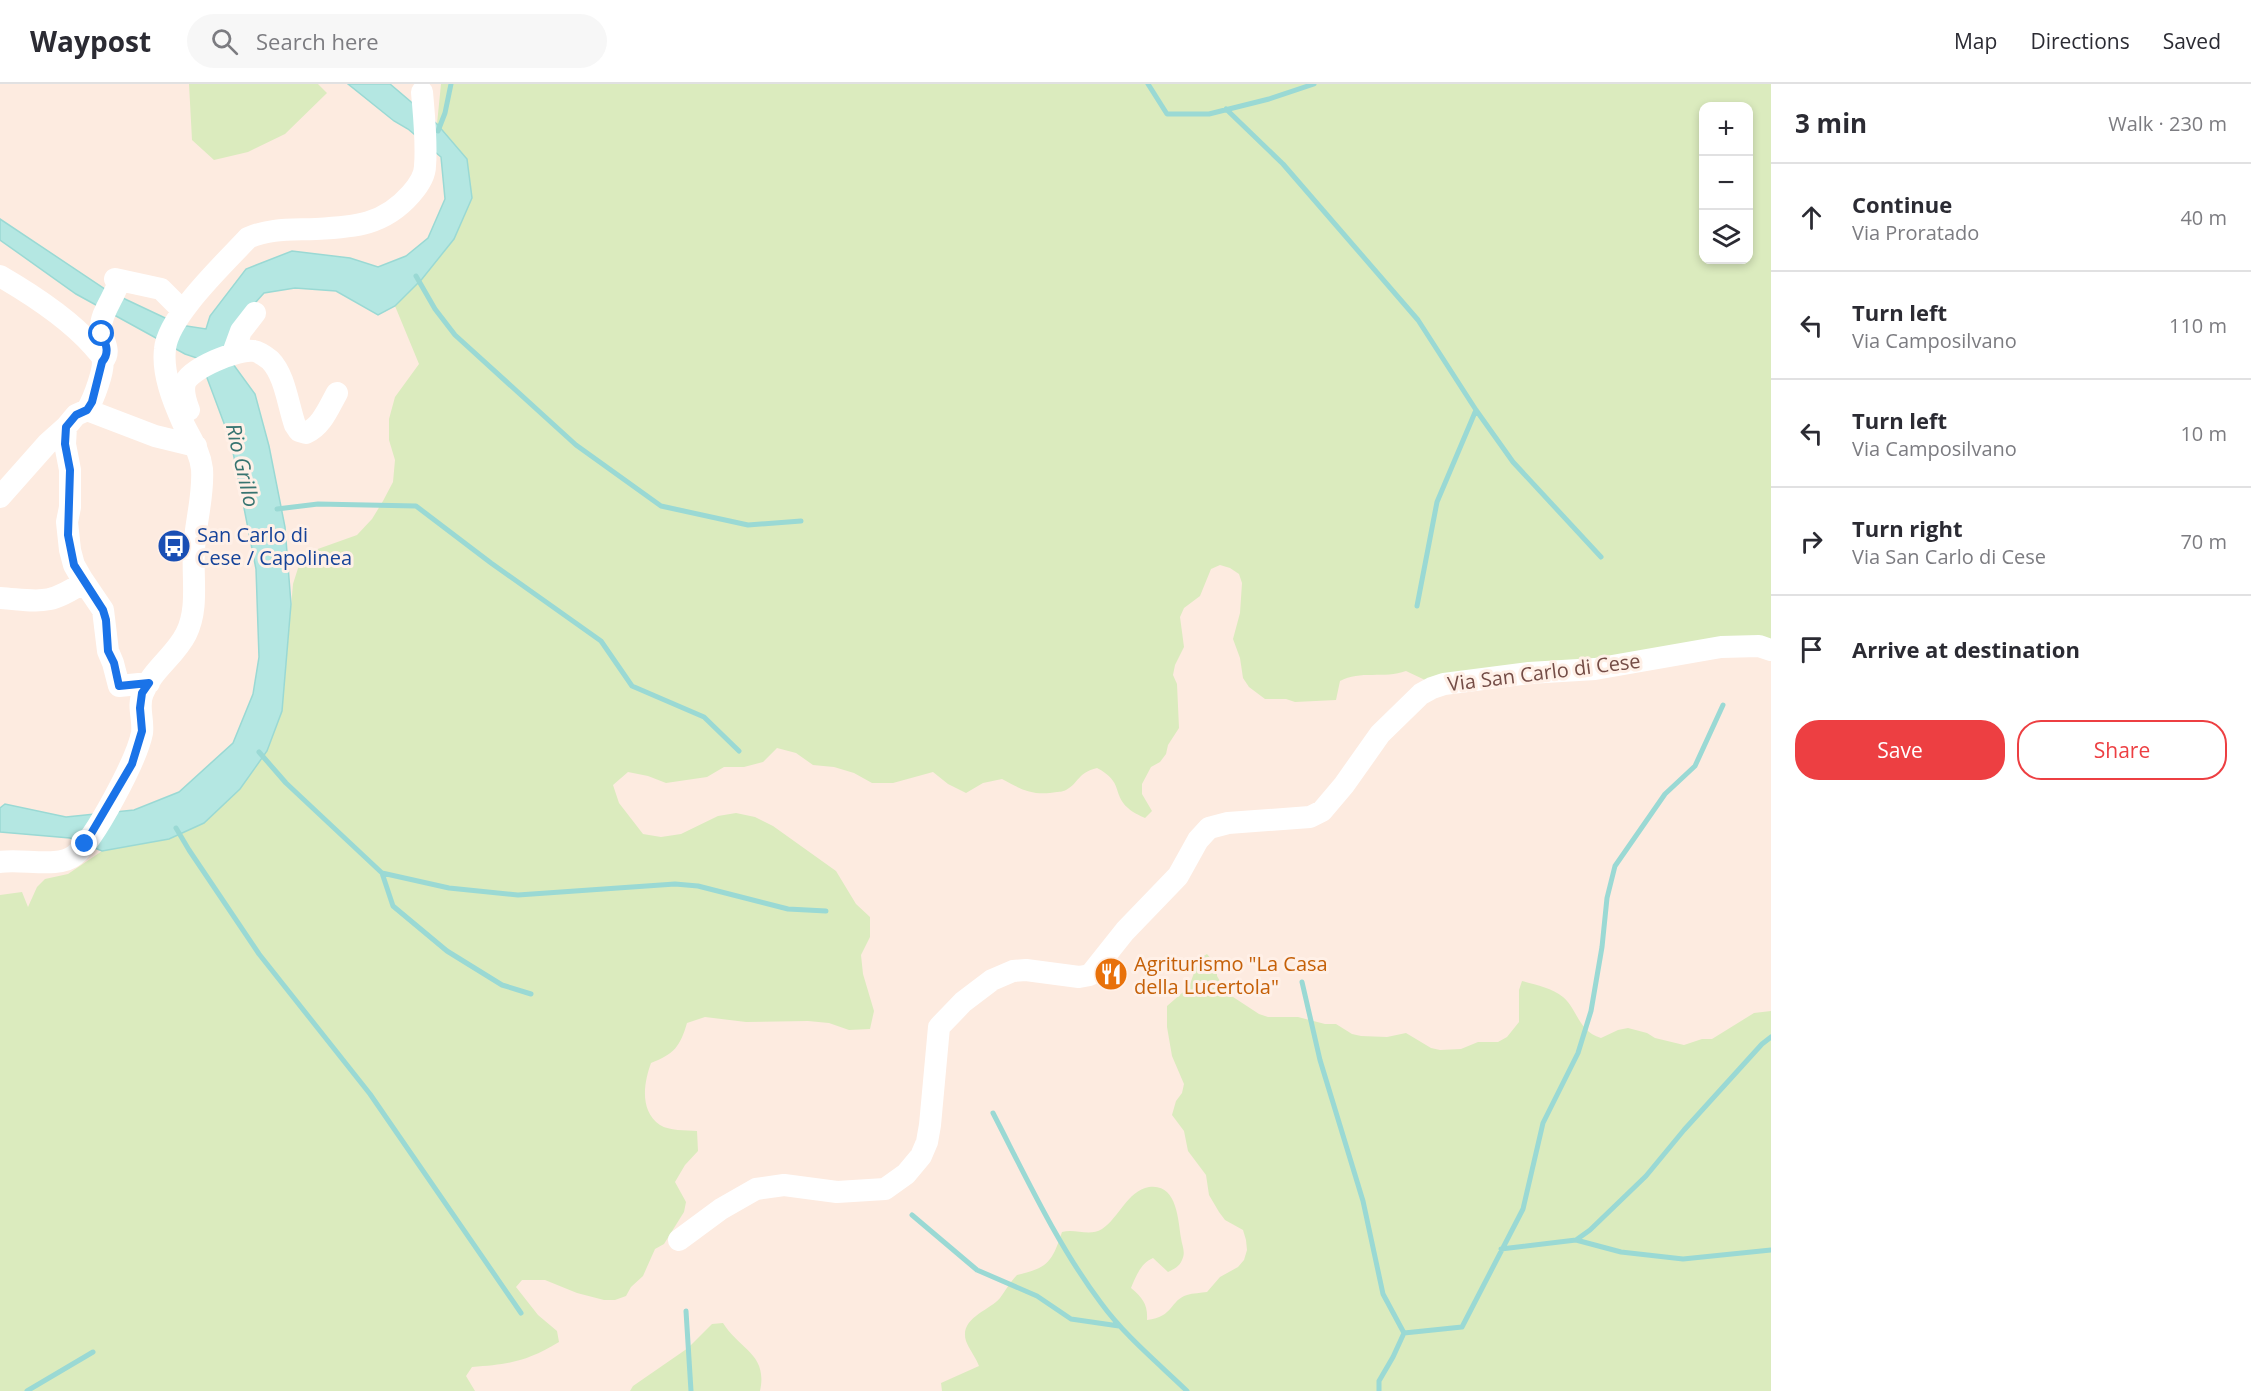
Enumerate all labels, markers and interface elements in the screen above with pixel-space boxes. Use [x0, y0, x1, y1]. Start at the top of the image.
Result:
search box [187, 14, 607, 68]
text: Waypost [30, 22, 151, 60]
icon: search [208, 25, 241, 58]
text: Search here [256, 26, 379, 56]
text: Map [1954, 27, 1997, 55]
text: Directions [2030, 27, 2130, 55]
text: Saved [2163, 27, 2221, 55]
map controls [1699, 102, 1753, 264]
button: + [1699, 102, 1753, 156]
text: 3 min [1795, 105, 1867, 141]
text: Walk · 230 m [2108, 110, 2227, 137]
button: − [1699, 156, 1753, 210]
text: Continue [1852, 189, 1952, 219]
icon: ahead [1795, 201, 1828, 234]
text: 40 m [2180, 204, 2227, 231]
button: layers [1699, 210, 1753, 264]
text: Via Proratado [1852, 219, 1979, 246]
text: Turn left [1852, 297, 1947, 327]
icon: left [1795, 309, 1828, 342]
text: 110 m [2169, 312, 2227, 339]
route start [88, 320, 114, 346]
text: Via Camposilvano [1852, 327, 2017, 354]
text: Turn left [1852, 405, 1947, 435]
icon: left [1795, 417, 1828, 450]
water label: Rio Grillo [220, 420, 266, 510]
text: 10 m [2180, 420, 2227, 447]
text: Via Camposilvano [1852, 435, 2017, 462]
text: Turn right [1852, 513, 1963, 543]
place label: San Carlo di Cese / Capolinea [197, 521, 352, 571]
icon: right [1795, 525, 1828, 558]
bus stop icon: San Carlo di Cese / Capolinea [156, 528, 192, 564]
text: 70 m [2180, 528, 2227, 555]
text: Via San Carlo di Cese [1852, 543, 2046, 570]
icon: arrive [1795, 633, 1828, 666]
text: Arrive at destination [1852, 634, 2080, 664]
street label: Via San Carlo di Cese [1446, 647, 1642, 697]
button: Save [1795, 720, 2005, 780]
button: Share [2017, 720, 2227, 780]
route end [71, 830, 97, 856]
place label: Agriturismo "La Casa della Lucertola" [1134, 950, 1328, 1000]
restaurant icon: Agriturismo "La Casa della Lucertola" [1093, 956, 1129, 992]

